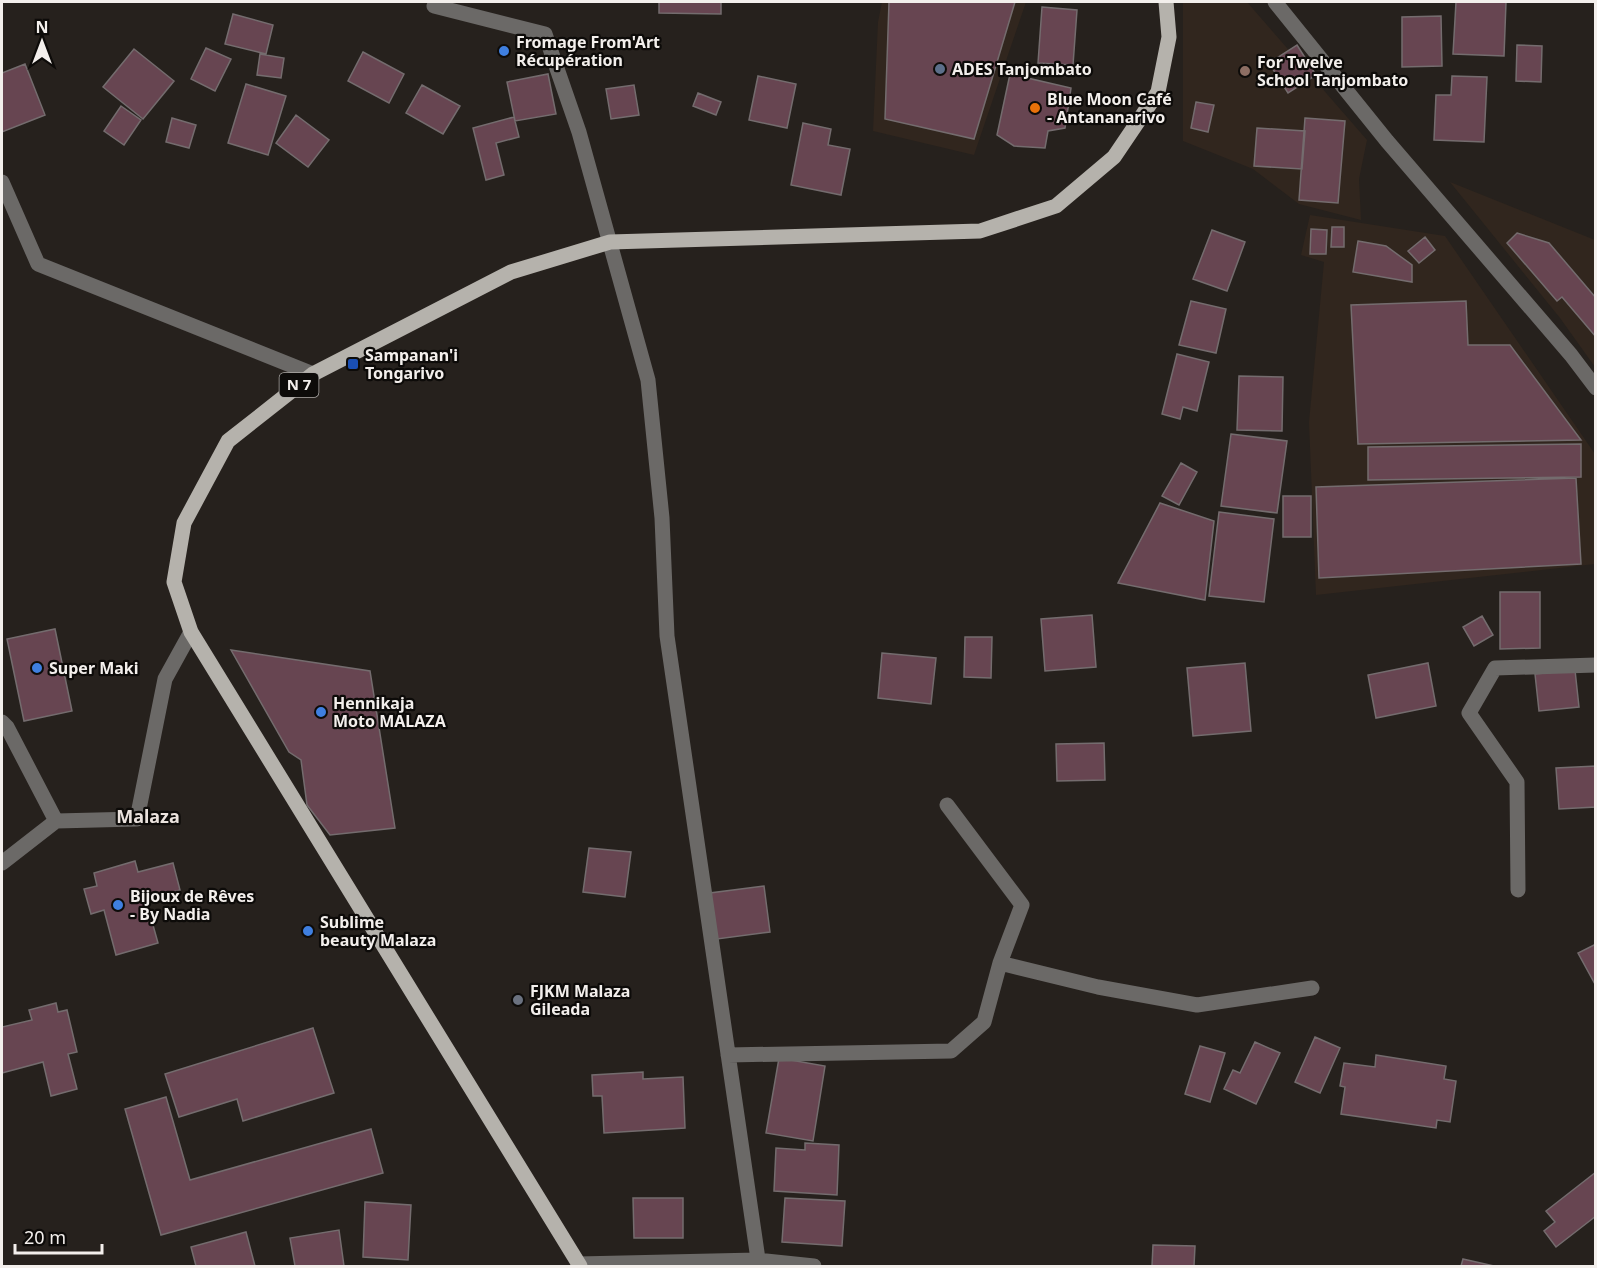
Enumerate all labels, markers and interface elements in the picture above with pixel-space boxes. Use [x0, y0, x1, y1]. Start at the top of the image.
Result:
north arrow [12, 12, 72, 72]
text: N [35, 16, 49, 38]
place label: Fromage From'Art Récupération [516, 31, 660, 71]
marker: Fromage From'Art Récupération [497, 44, 511, 58]
place label: For Twelve School Tanjombato [1257, 51, 1408, 91]
place label: ADES Tanjombato [952, 58, 1092, 80]
marker: ADES Tanjombato [933, 62, 947, 76]
marker: For Twelve School Tanjombato [1238, 64, 1252, 78]
place label: Blue Moon Café - Antananarivo [1047, 88, 1172, 128]
marker: Blue Moon Café - Antananarivo [1028, 101, 1042, 115]
place label: Sampanan'i Tongarivo [365, 344, 458, 384]
marker: Sampanan'i Tongarivo [346, 357, 360, 371]
road number: N 7 [280, 373, 318, 397]
place label: Super Maki [49, 657, 139, 679]
marker: Super Maki [30, 661, 44, 675]
place label: Hennikaja Moto MALAZA [333, 692, 447, 732]
marker: Hennikaja Moto MALAZA [314, 705, 328, 719]
district label: Malaza [116, 804, 180, 828]
place label: Bijoux de Rêves - By Nadia [130, 885, 254, 925]
marker: Bijoux de Rêves - By Nadia [111, 898, 125, 912]
place label: Sublime beauty Malaza [320, 911, 436, 951]
marker: Sublime beauty Malaza [301, 924, 315, 938]
place label: FJKM Malaza Gileada [530, 980, 630, 1020]
marker: FJKM Malaza Gileada [511, 993, 525, 1007]
scale bar [15, 1217, 102, 1255]
text: 20 m [24, 1225, 66, 1249]

